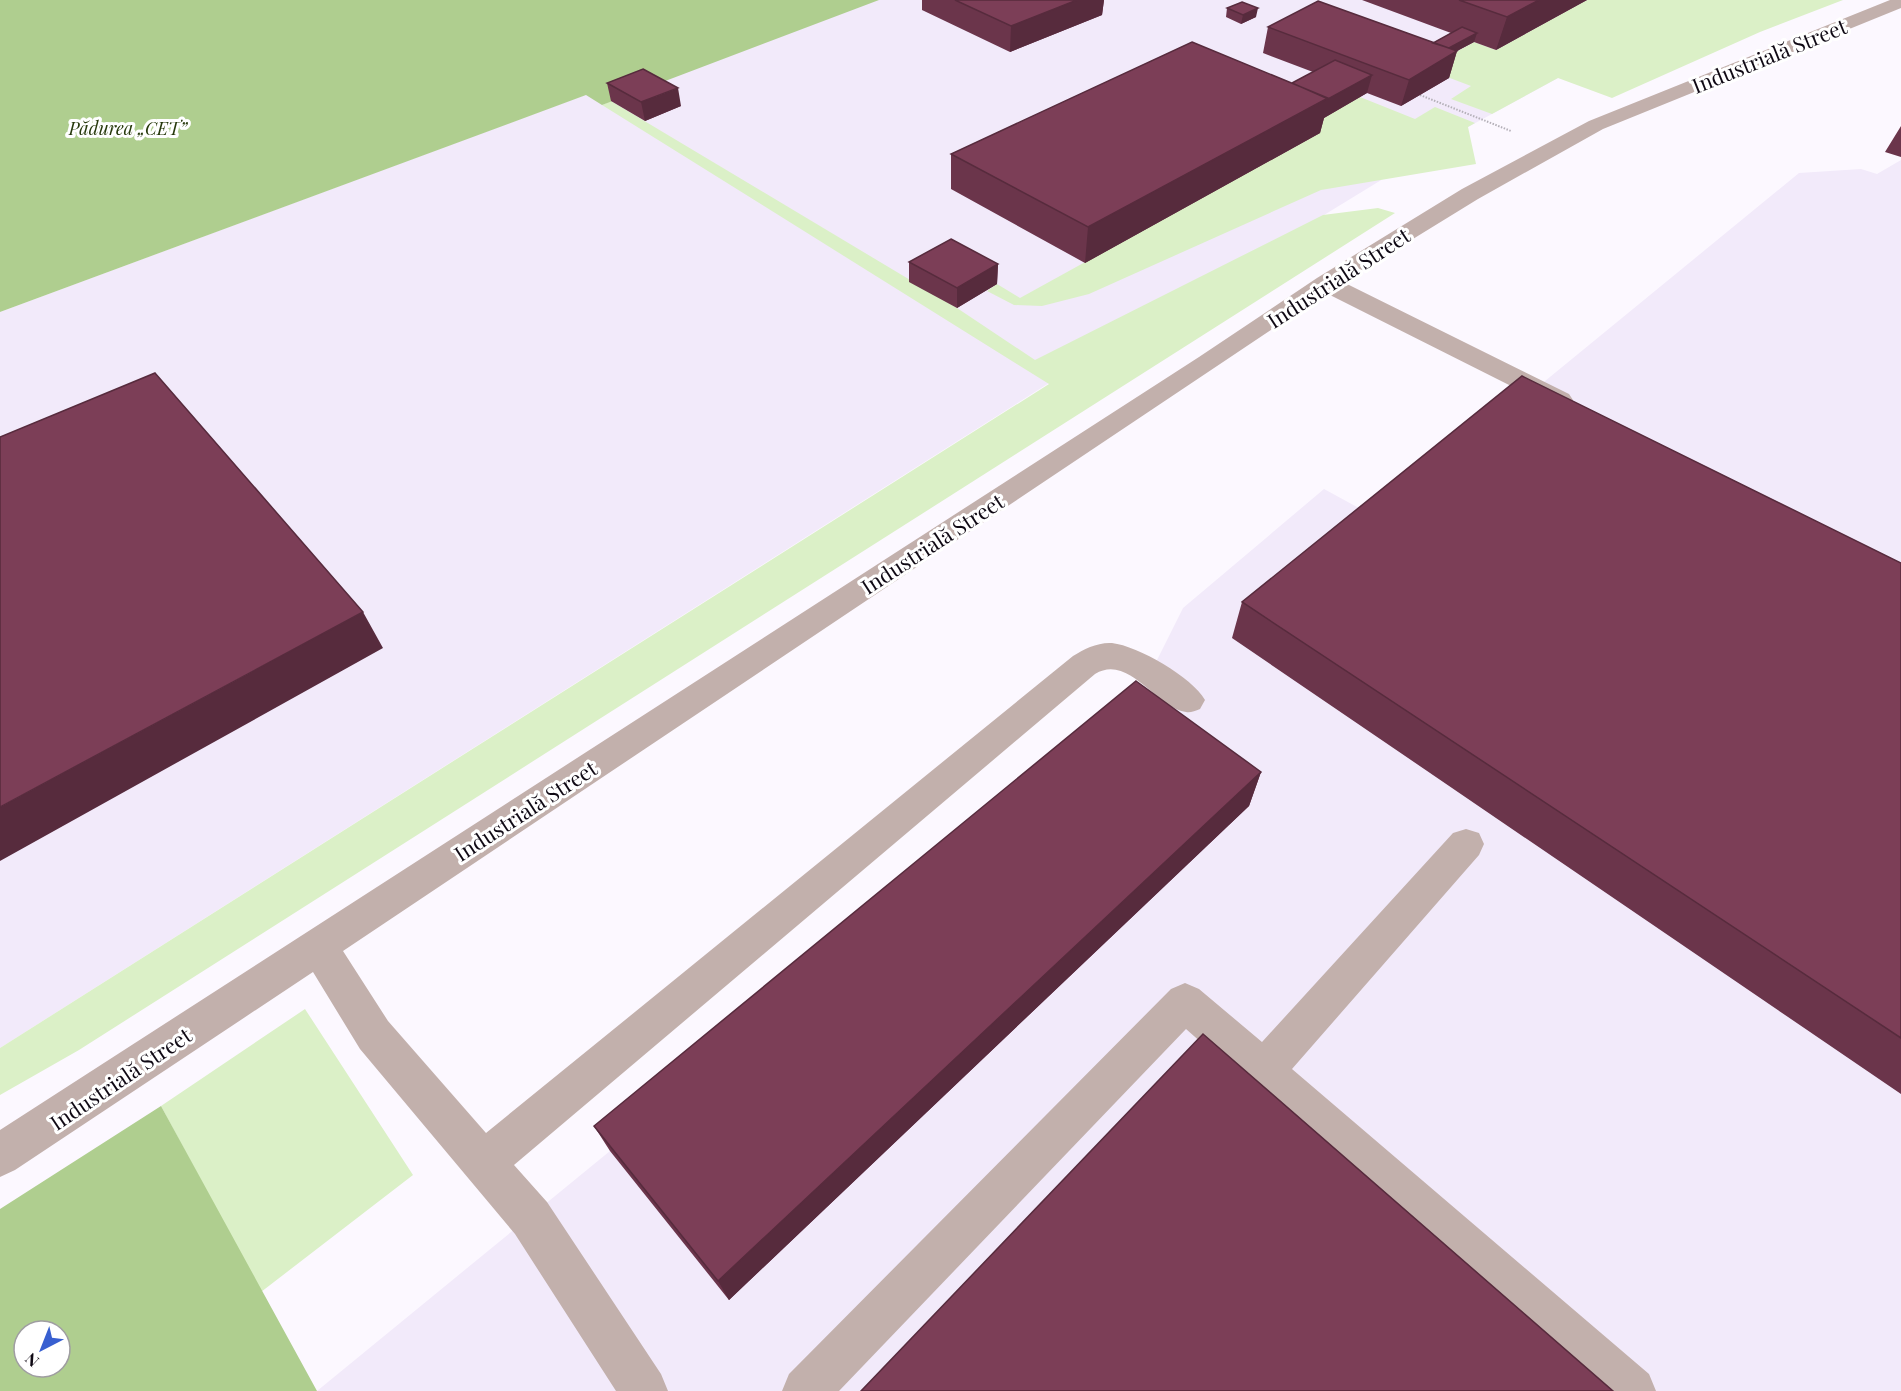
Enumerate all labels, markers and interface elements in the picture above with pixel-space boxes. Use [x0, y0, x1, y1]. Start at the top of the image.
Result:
street label: Industrială Street [1687, 11, 1851, 99]
park label: Pădurea „CET” [68, 116, 188, 140]
street label: Industrială Street [1261, 220, 1415, 334]
street label: Industrială Street [855, 486, 1009, 600]
street label: Industrială Street [448, 753, 602, 867]
street label: Industrială Street [44, 1020, 197, 1136]
north arrow [12, 1319, 72, 1379]
text: N [20, 1349, 43, 1372]

